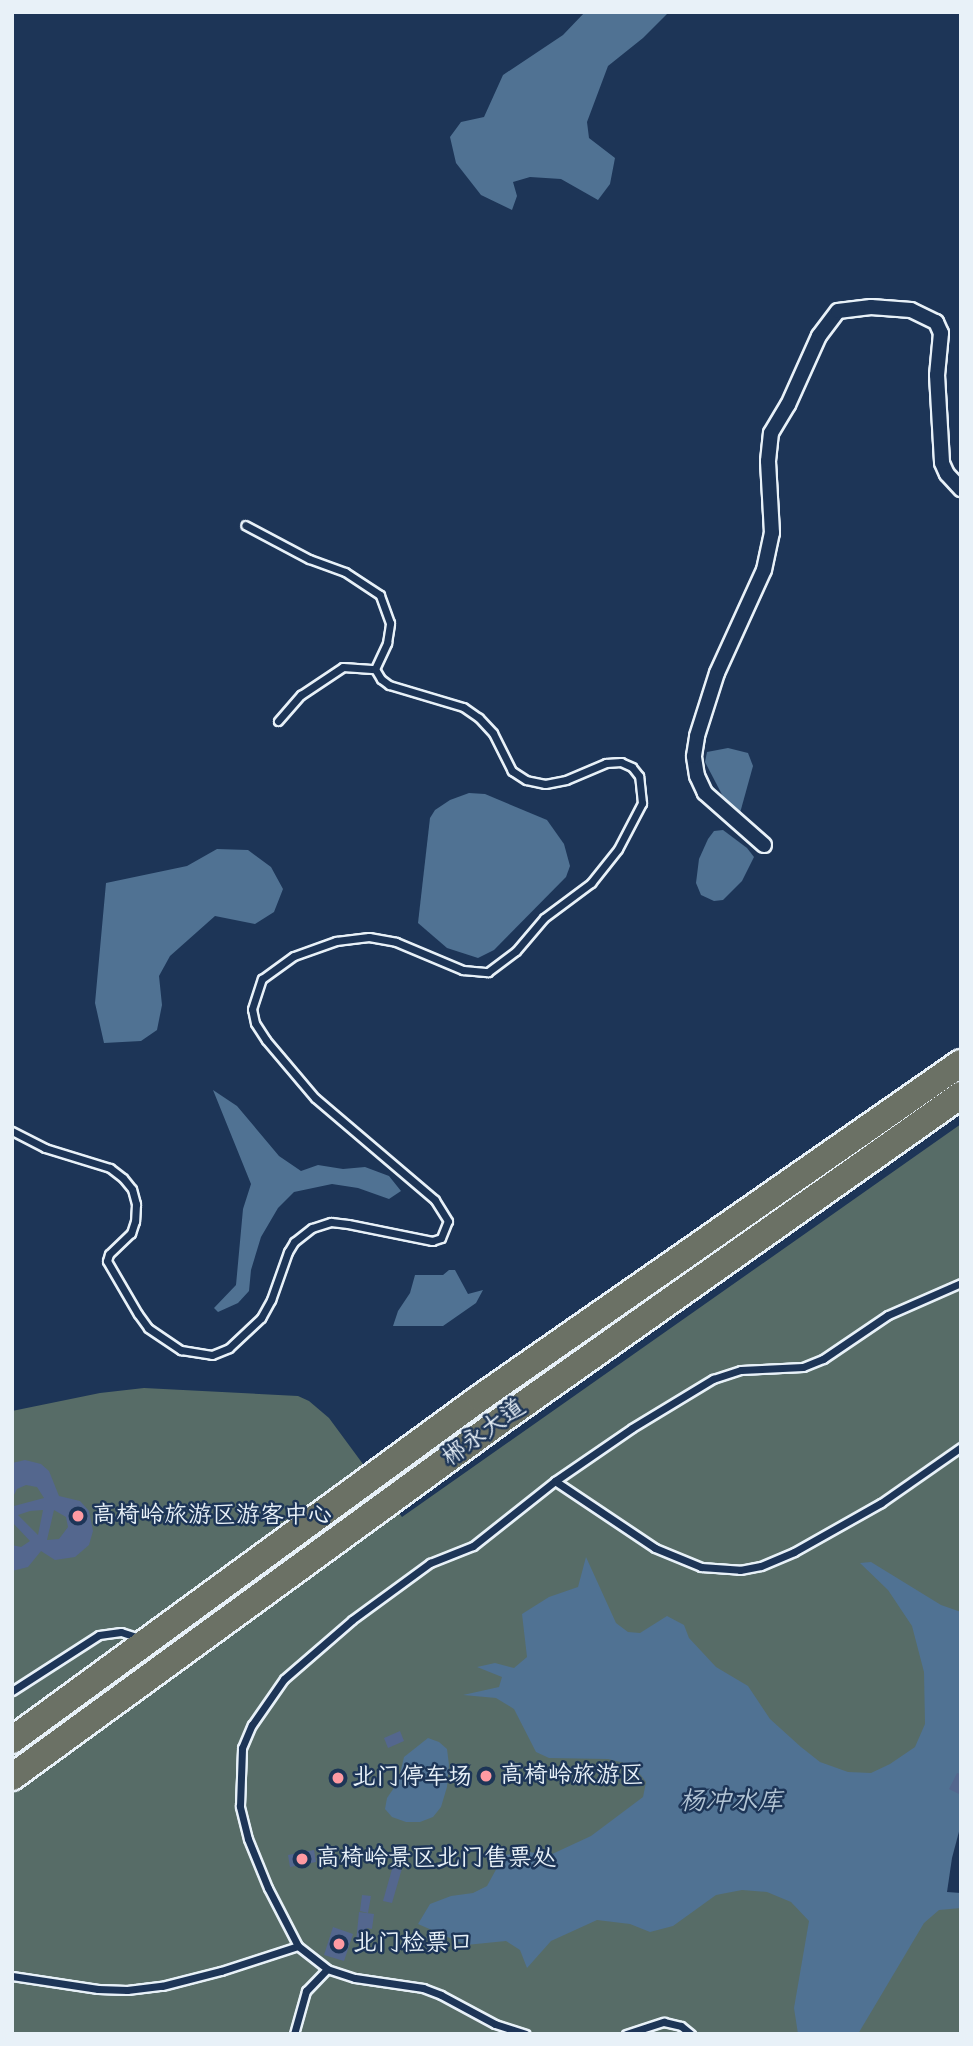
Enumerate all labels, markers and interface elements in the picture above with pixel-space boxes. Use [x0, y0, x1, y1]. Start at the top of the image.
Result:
street label: 郴永大道 [437, 1393, 531, 1473]
place label: 高椅岭旅游区游客中心 [92, 1502, 332, 1530]
marker: 高椅岭旅游区游客中心 [70, 1508, 86, 1524]
place label: 高椅岭旅游区 [500, 1762, 644, 1790]
place label: 北门停车场 [352, 1764, 472, 1792]
marker: 高椅岭旅游区 [478, 1768, 494, 1784]
marker: 北门停车场 [330, 1770, 346, 1786]
water label: 杨冲水库 [679, 1787, 783, 1819]
place label: 高椅岭景区北门售票处 [316, 1845, 556, 1873]
marker: 高椅岭景区北门售票处 [294, 1851, 310, 1867]
place label: 北门检票口 [353, 1930, 473, 1958]
marker: 北门检票口 [331, 1936, 347, 1952]

